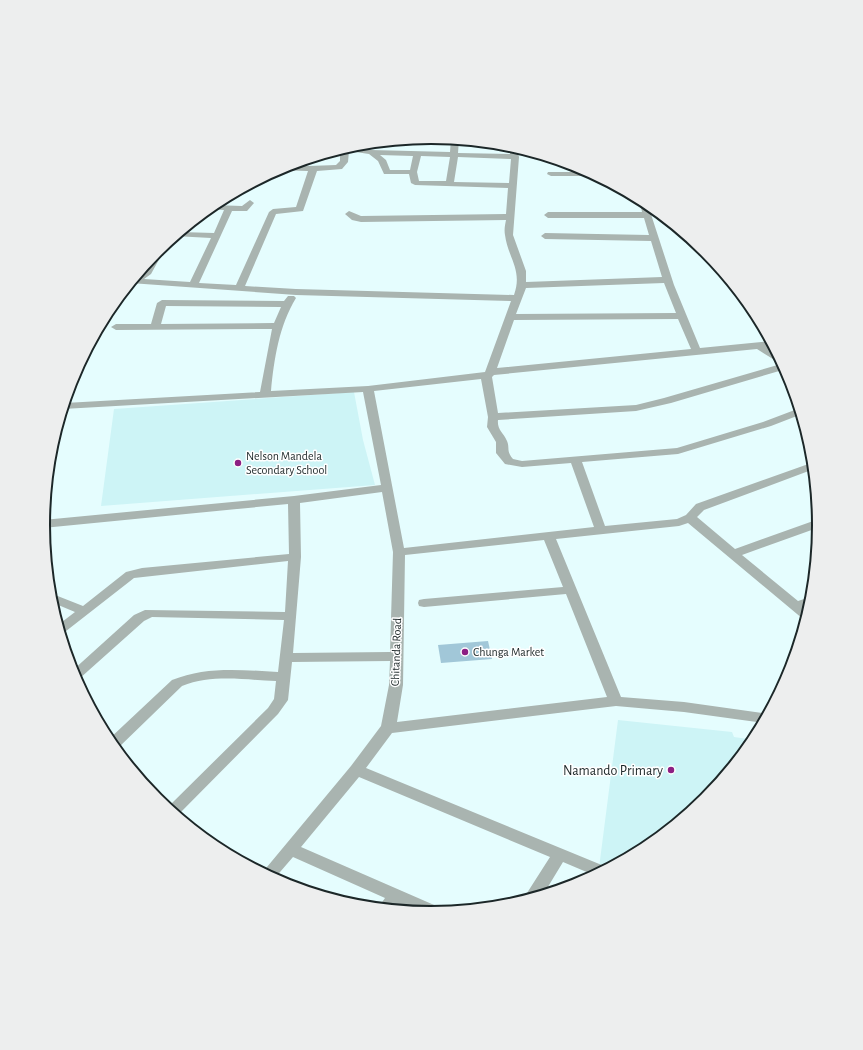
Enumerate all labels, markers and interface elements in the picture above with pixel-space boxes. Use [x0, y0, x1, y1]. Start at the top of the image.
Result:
place label: Nelson Mandela Secondary School [246, 450, 327, 477]
marker: Nelson Mandela Secondary School [233, 458, 243, 468]
street label: Chitanda Road [389, 618, 403, 686]
place label: Chunga Market [473, 646, 544, 658]
marker: Chunga Market [460, 647, 470, 657]
place label: Namando Primary [563, 764, 663, 778]
marker: Namando Primary [666, 765, 676, 775]

